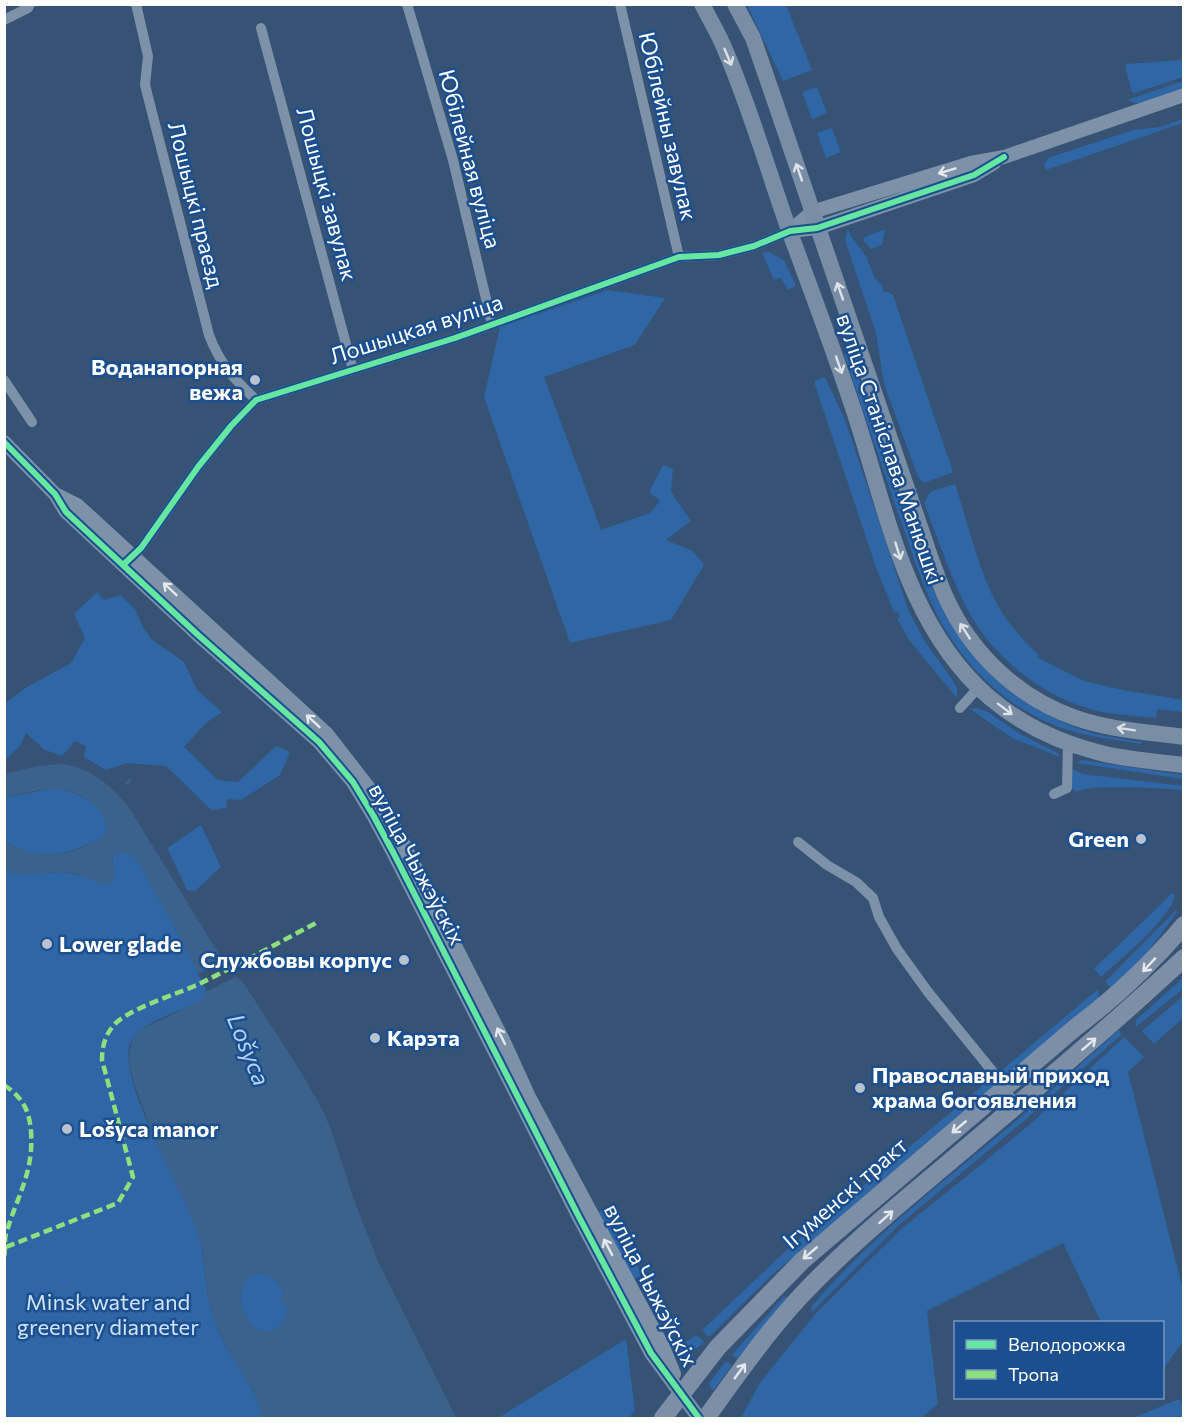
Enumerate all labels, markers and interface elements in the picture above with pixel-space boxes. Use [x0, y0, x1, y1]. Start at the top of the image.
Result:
street label: Юбілейны завулак [634, 29, 703, 223]
one-way arrow [723, 47, 734, 66]
street label: Юбілейная вуліца [434, 66, 507, 251]
street label: Лошыцкі завулак [291, 104, 364, 284]
street label: Лошыцкі праезд [163, 119, 230, 291]
one-way arrow [792, 163, 803, 182]
one-way arrow [938, 166, 957, 177]
one-way arrow [833, 282, 844, 301]
street label: Лошыцкая вуліца [326, 288, 506, 369]
street label: вуліца Станіслава Манюшкі [831, 310, 950, 588]
place label: Воданапорная вежа [91, 353, 243, 405]
one-way arrow [834, 355, 845, 374]
marker: Воданапорная вежа [248, 373, 262, 387]
one-way arrow [893, 541, 904, 560]
one-way arrow [162, 582, 177, 596]
one-way arrow [959, 623, 971, 640]
one-way arrow [997, 703, 1013, 716]
one-way arrow [305, 714, 320, 728]
one-way arrow [1116, 723, 1136, 734]
street label: вуліца Чыжэўскіх [364, 778, 471, 949]
place label: Green [1068, 825, 1129, 852]
marker: Green [1134, 832, 1148, 846]
place label: Lower glade [59, 930, 181, 957]
marker: Lower glade [40, 937, 54, 951]
place label: Службовы корпус [200, 946, 392, 973]
marker: Службовы корпус [397, 953, 411, 967]
one-way arrow [1142, 957, 1156, 972]
water label: Lošyca [222, 1009, 277, 1090]
place label: Карэта [387, 1024, 460, 1051]
one-way arrow [494, 1027, 506, 1045]
marker: Карэта [368, 1031, 382, 1045]
one-way arrow [1081, 1037, 1096, 1051]
place label: Православный приход храма богоявления [872, 1061, 1110, 1113]
marker: Православный приход храма богоявления [853, 1081, 867, 1095]
place label: Lošyca manor [79, 1115, 219, 1142]
one-way arrow [951, 1121, 967, 1134]
marker: Lošyca manor [60, 1122, 74, 1136]
street label: Ігуменскі тракт [777, 1131, 912, 1254]
street label: вуліца Чыжэўскіх [599, 1199, 704, 1371]
one-way arrow [878, 1210, 893, 1224]
one-way arrow [602, 1239, 614, 1256]
one-way arrow [802, 1247, 818, 1260]
park label: Minsk water and greenery diameter [17, 1288, 199, 1340]
legend [954, 1321, 1164, 1399]
text: Велодорожка [1008, 1333, 1126, 1355]
one-way arrow [734, 1363, 746, 1379]
text: Тропа [1008, 1363, 1059, 1385]

